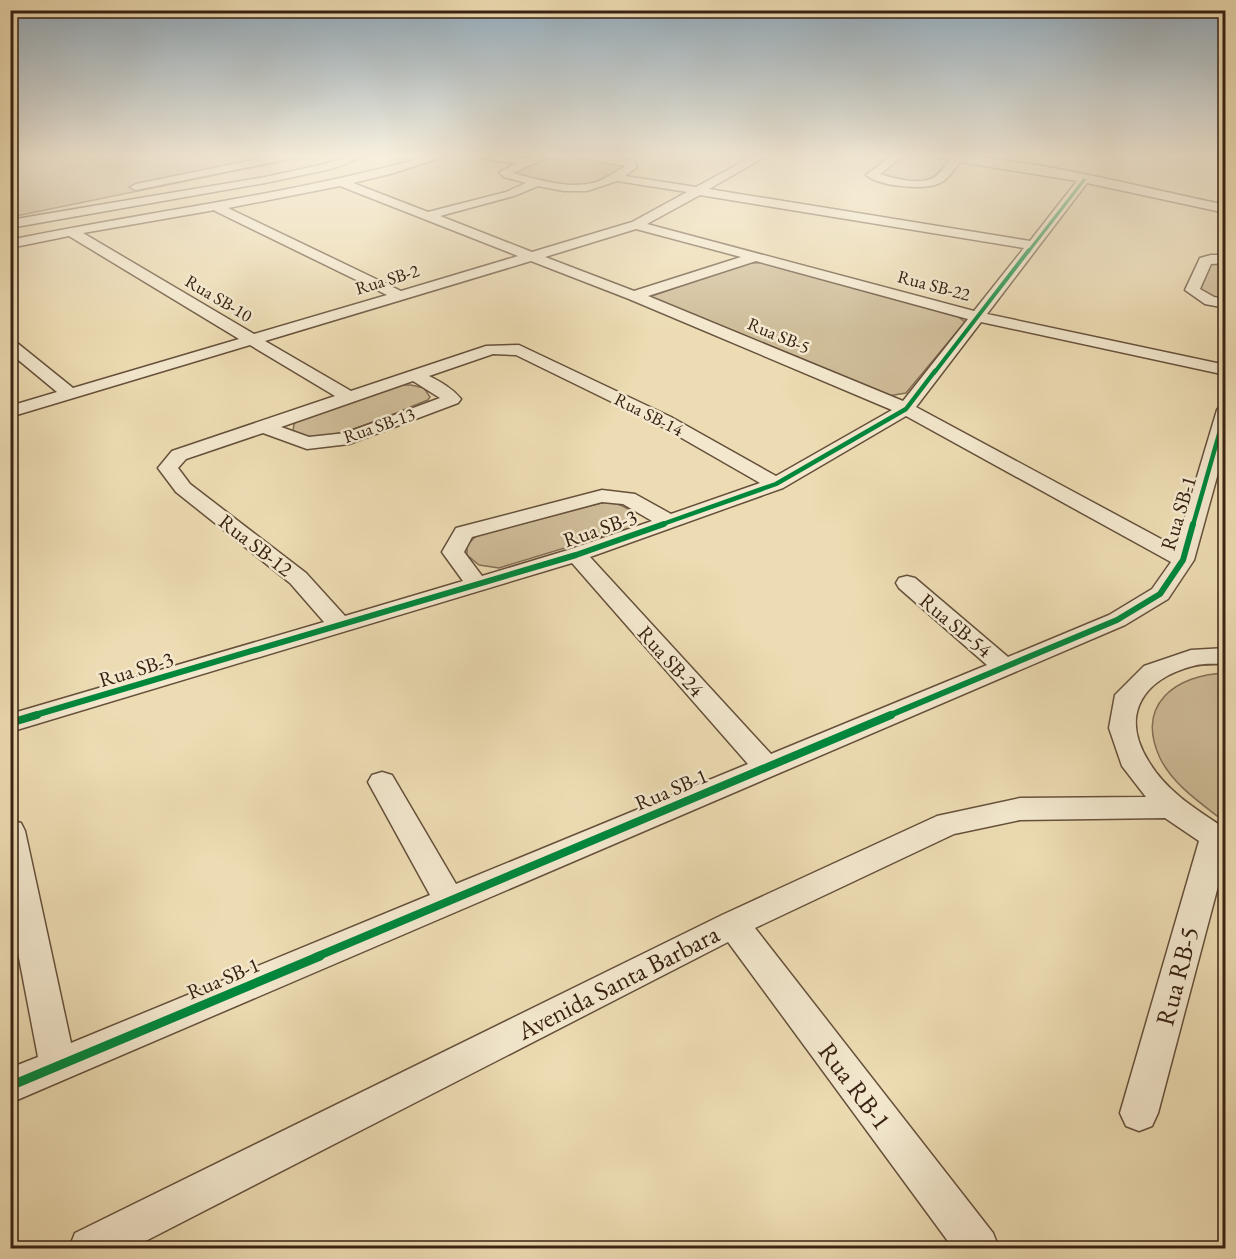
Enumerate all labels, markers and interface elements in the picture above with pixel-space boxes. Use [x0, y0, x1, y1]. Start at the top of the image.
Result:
street label: Rua SB-2 [352, 258, 422, 300]
street label: Rua SB-22 [895, 264, 973, 306]
street label: Rua SB-10 [181, 269, 257, 327]
street label: Rua SB-5 [744, 312, 814, 358]
street label: Rua SB-14 [611, 387, 688, 441]
street label: Rua SB-13 [340, 402, 418, 448]
street label: Rua SB-1 [1154, 472, 1202, 554]
street label: Rua SB-3 [559, 503, 641, 553]
street label: Rua SB-12 [214, 508, 298, 582]
street label: Rua SB-54 [914, 587, 999, 664]
street label: Rua SB-24 [632, 620, 711, 703]
street label: Rua SB-3 [95, 645, 177, 693]
street label: Rua SB-1 [630, 762, 712, 816]
street label: Avenida Santa Barbara [510, 916, 725, 1048]
street label: Rua RB-5 [1147, 923, 1207, 1029]
street label: Rua SB-1 [182, 951, 264, 1005]
street label: Rua RB-1 [811, 1035, 899, 1137]

